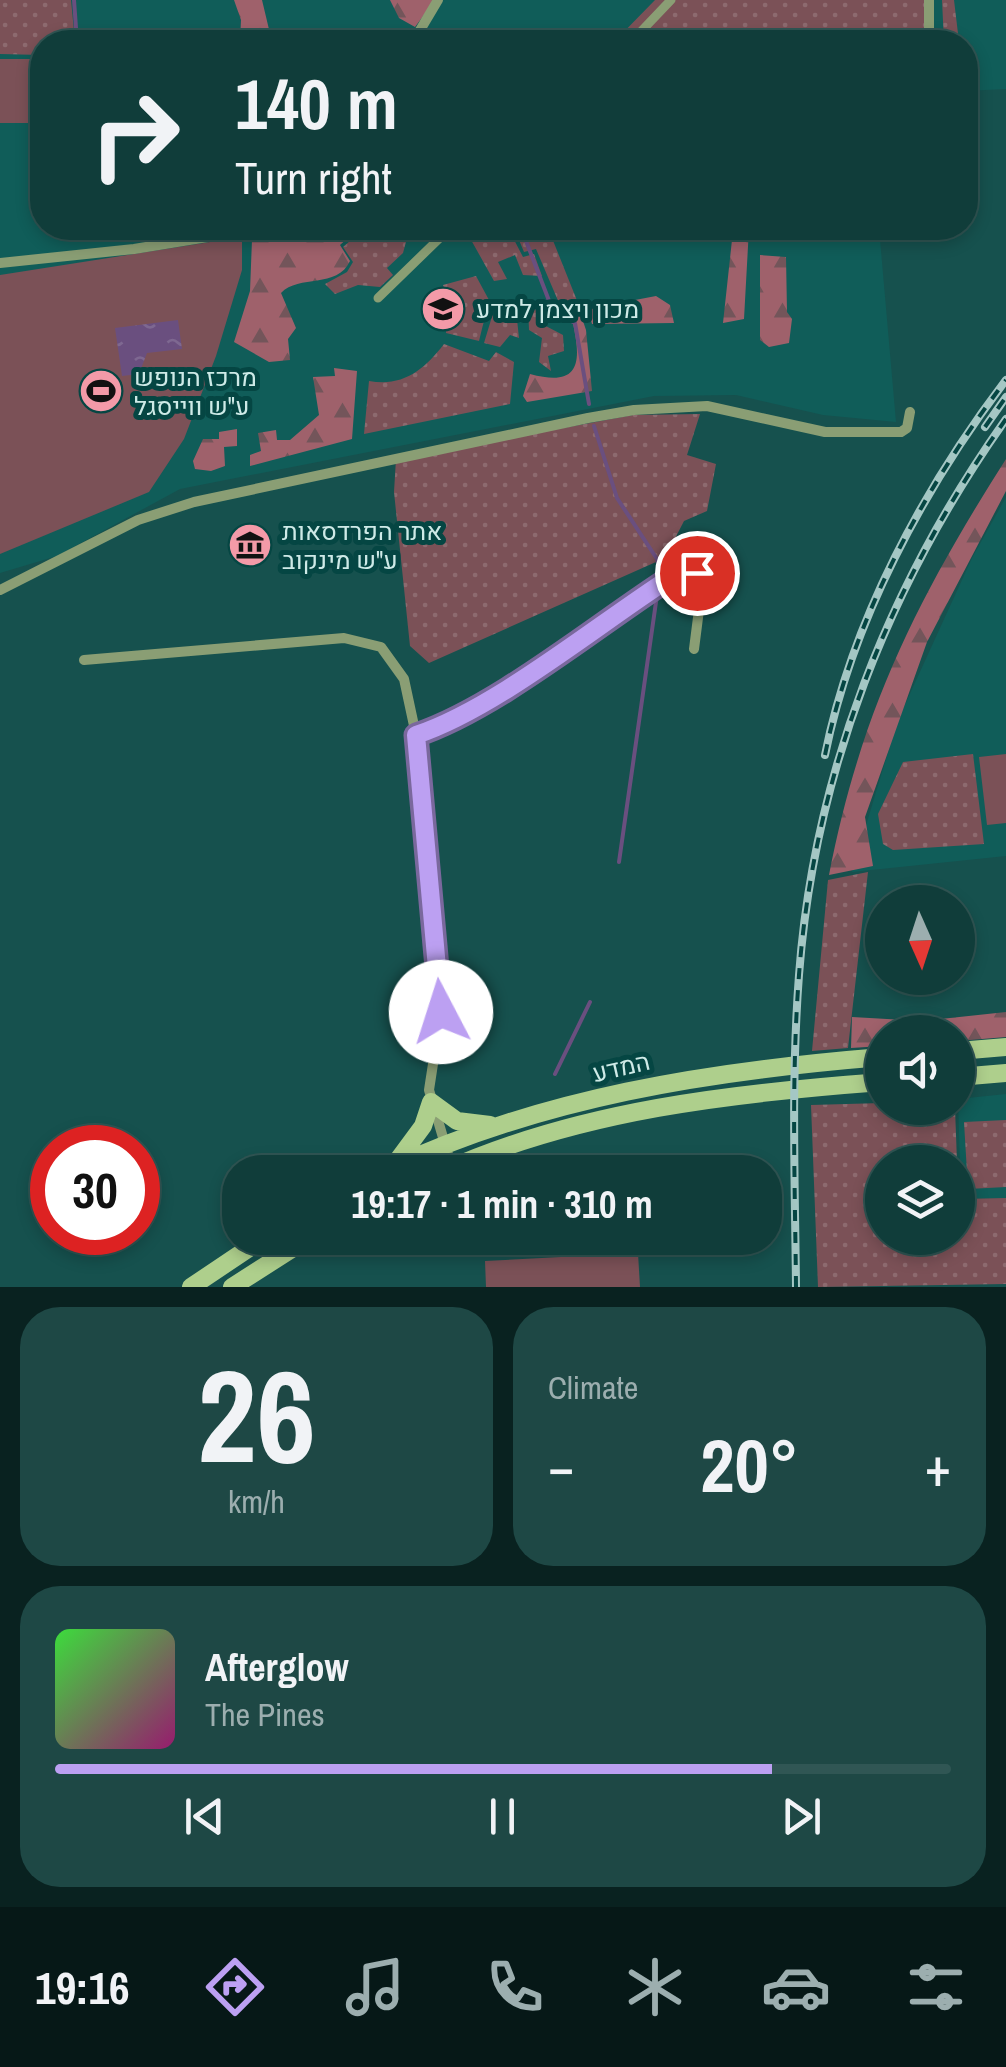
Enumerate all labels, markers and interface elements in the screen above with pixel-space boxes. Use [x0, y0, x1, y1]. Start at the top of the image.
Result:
text: 140 m [235, 57, 398, 151]
icon: right [70, 70, 200, 200]
text: Turn right [235, 147, 392, 208]
school or university icon: מכון ויצמן למדע [420, 286, 466, 332]
place label: מכון ויצמן למדע [476, 292, 639, 326]
place label: מרכז הנופש ע"ש ווייסגל [134, 360, 257, 423]
sports icon: מרכז הנופש ע"ש ווייסגל [78, 368, 124, 414]
place label: אתר הפרדסאות ע"ש מינקוב [282, 514, 442, 577]
museum icon: אתר הפרדסאות ע"ש מינקוב [227, 522, 273, 568]
pin [655, 531, 740, 616]
icon: arrive [670, 546, 725, 601]
north arrow [865, 885, 975, 995]
map controls [865, 885, 975, 1255]
position arrow [389, 960, 493, 1064]
button: sound [865, 1015, 975, 1125]
street label: המדע [589, 1044, 653, 1090]
speed limit sign: 30 [30, 1125, 160, 1255]
button: layers [865, 1145, 975, 1255]
text: 19:17 · 1 min · 310 m [351, 1179, 653, 1230]
text: 26 [197, 1327, 316, 1503]
text: Climate [548, 1366, 638, 1409]
text: 20° [700, 1414, 799, 1515]
text: − [548, 1429, 574, 1503]
text: + [925, 1429, 951, 1503]
text: km/h [228, 1480, 285, 1523]
text: Afterglow [205, 1642, 349, 1693]
text: The Pines [205, 1693, 325, 1736]
icon: previous [177, 1789, 232, 1844]
icon: pause [475, 1789, 530, 1844]
icon: next [774, 1789, 829, 1844]
icon: directions [200, 1952, 270, 2022]
icon: music [340, 1952, 410, 2022]
icon: phone [480, 1952, 550, 2022]
icon: climate [620, 1952, 690, 2022]
icon: car [761, 1952, 831, 2022]
icon: filters [901, 1952, 971, 2022]
text: 19:16 [35, 1957, 129, 2018]

